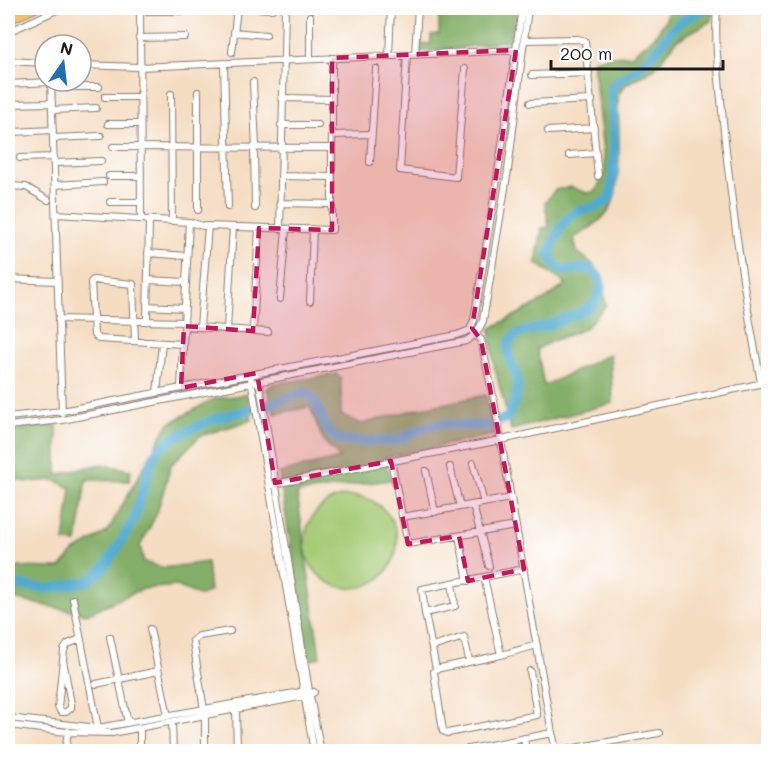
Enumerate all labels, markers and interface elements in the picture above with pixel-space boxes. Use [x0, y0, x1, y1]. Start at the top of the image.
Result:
north arrow [33, 33, 93, 93]
scale bar [551, 33, 724, 71]
text: N [58, 36, 75, 60]
text: 200 m [560, 41, 612, 65]

